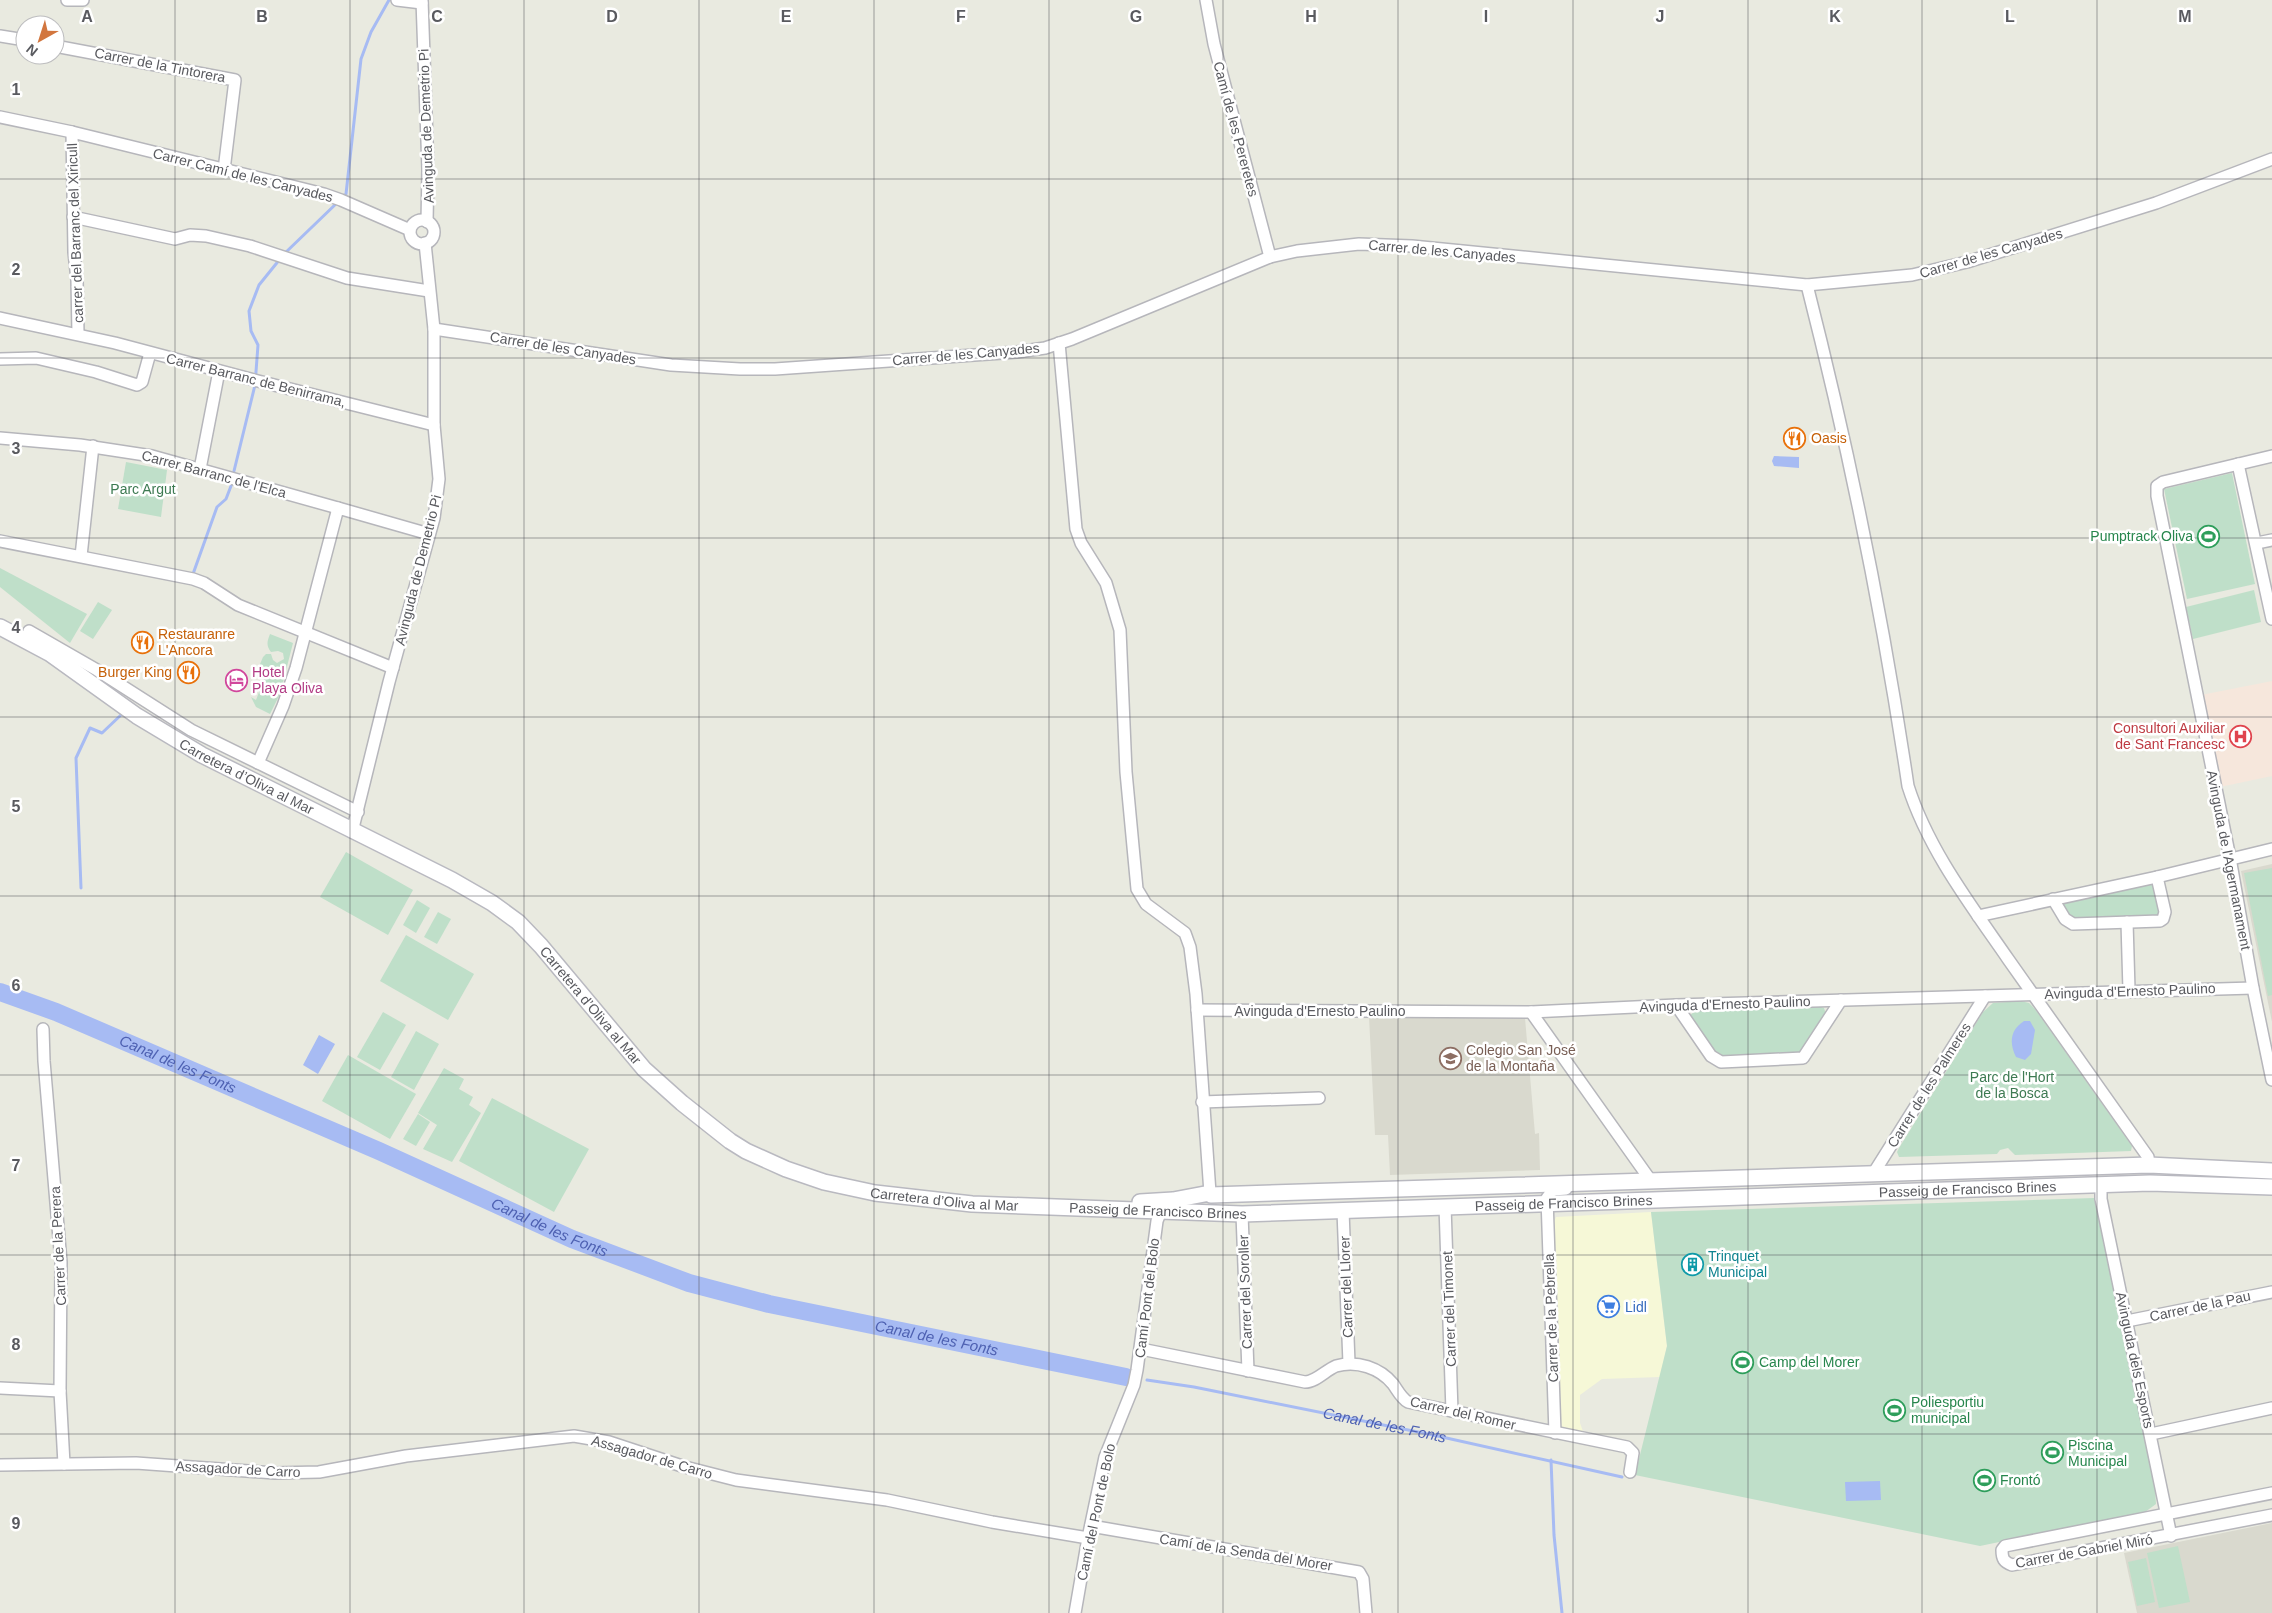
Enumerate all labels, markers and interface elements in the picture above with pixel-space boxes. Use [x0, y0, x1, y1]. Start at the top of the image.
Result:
text: A [81, 8, 93, 25]
text: B [256, 8, 268, 25]
text: C [431, 8, 443, 25]
text: D [606, 8, 618, 25]
text: E [781, 8, 792, 25]
text: F [956, 8, 966, 25]
text: G [1130, 8, 1142, 25]
text: H [1305, 8, 1317, 25]
text: I [1484, 8, 1488, 25]
text: J [1656, 8, 1664, 25]
text: K [1829, 8, 1841, 25]
text: L [2005, 8, 2015, 25]
text: M [2178, 8, 2192, 25]
north arrow [15, 15, 65, 65]
text: N [23, 41, 41, 60]
street label: Carrer de la Tintorera [93, 44, 227, 86]
street label: Avinguda de Demetrio Pi [415, 48, 437, 204]
street label: Camí de les Pereretes [1210, 60, 1262, 198]
text: 1 [12, 81, 21, 98]
street label: carrer del Barranc del Xiricull [64, 143, 86, 323]
street label: Carrer Camí de les Canyades [151, 145, 335, 205]
street label: Carrer de les Canyades [1918, 225, 2064, 281]
street label: Carrer de les Canyades [1368, 237, 1516, 265]
text: 2 [12, 261, 21, 278]
street label: Carrer de les Canyades [489, 329, 637, 367]
street label: Carrer de les Canyades [892, 340, 1040, 368]
street label: Carrer Barranc de Benirrama, [165, 350, 347, 410]
restaurant icon: Oasis [1783, 426, 1807, 450]
place label: Oasis [1811, 430, 1847, 446]
text: 3 [12, 440, 21, 457]
street label: Carrer Barranc de l'Elca [140, 447, 288, 501]
park label: Parc Argut [110, 481, 176, 497]
street label: Avinguda de Demetrio Pi [392, 493, 444, 647]
sports icon: Pumptrack Oliva [2197, 524, 2221, 548]
place label: Pumptrack Oliva [2090, 528, 2193, 544]
text: 4 [12, 619, 21, 636]
place label: Restauranre L'Ancora [158, 626, 235, 658]
restaurant icon: Restauranre L'Ancora [130, 630, 154, 654]
restaurant icon: Burger King [176, 660, 200, 684]
place label: Burger King [98, 664, 172, 680]
place label: Hotel Playa Oliva [252, 664, 323, 696]
hotel icon: Hotel Playa Oliva [224, 668, 248, 692]
place label: Consultori Auxiliar de Sant Francesc [2113, 720, 2225, 752]
hospital icon: Consultori Auxiliar de Sant Francesc [2229, 724, 2253, 748]
street label: Carretera d’Oliva al Mar [177, 735, 317, 818]
street label: Avinguda de l'Agermanament [2204, 769, 2254, 951]
text: 5 [12, 798, 21, 815]
street label: Carretera d’Oliva al Mar [537, 943, 645, 1068]
text: 6 [12, 977, 21, 994]
street label: Avinguda d'Ernesto Paulino [2044, 980, 2216, 1002]
street label: Avinguda d'Ernesto Paulino [1639, 993, 1811, 1015]
street label: Avinguda d'Ernesto Paulino [1234, 1003, 1406, 1019]
street label: Carrer de les Palmeres [1884, 1020, 1974, 1150]
water label: Canal de les Fonts [117, 1031, 239, 1097]
place label: Colegio San José de la Montaña [1466, 1042, 1576, 1074]
school or university icon: Colegio San José de la Montaña [1438, 1046, 1462, 1070]
park label: Parc de l'Hort de la Bosca [1970, 1069, 2054, 1101]
text: 7 [12, 1157, 21, 1174]
street label: Passeig de Francisco Brines [1878, 1178, 2056, 1200]
street label: Carretera d’Oliva al Mar [869, 1185, 1019, 1214]
street label: Carrer de la Perera [47, 1186, 69, 1306]
street label: Passeig de Francisco Brines [1475, 1192, 1653, 1214]
water label: Canal de les Fonts [489, 1194, 611, 1260]
street label: Passeig de Francisco Brines [1069, 1200, 1247, 1222]
street label: Carrer del Soroller [1235, 1234, 1255, 1349]
street label: Carrer del Llorer [1336, 1235, 1356, 1338]
street label: Camí Pont del Bolo [1132, 1237, 1162, 1359]
place label: Trinquet Municipal [1708, 1248, 1767, 1280]
street label: Carrer del Timonet [1439, 1251, 1459, 1367]
building icon: Trinquet Municipal [1680, 1252, 1704, 1276]
street label: Carrer de la Pebrella [1541, 1253, 1561, 1383]
street label: Carrer de la Pau [2148, 1287, 2252, 1325]
street label: Avinguda dels Esports [2113, 1290, 2157, 1430]
supermarket icon: Lidl [1597, 1295, 1621, 1319]
place label: Lidl [1625, 1299, 1647, 1315]
water label: Canal de les Fonts [874, 1317, 1000, 1359]
text: 8 [12, 1336, 21, 1353]
sports icon: Camp del Morer [1731, 1350, 1755, 1374]
place label: Camp del Morer [1759, 1354, 1860, 1370]
street label: Carrer del Romer [1409, 1393, 1518, 1433]
place label: Poliesportiu municipal [1911, 1394, 1984, 1426]
sports icon: Poliesportiu municipal [1883, 1398, 1907, 1422]
water label: Canal de les Fonts [1322, 1404, 1448, 1446]
street label: Assagador de Carro [590, 1432, 715, 1482]
place label: Piscina Municipal [2068, 1437, 2127, 1469]
sports icon: Piscina Municipal [2040, 1441, 2064, 1465]
street label: Camí del Pont de Bolo [1074, 1442, 1118, 1582]
street label: Assagador de Carro [175, 1458, 301, 1480]
sports icon: Frontó [1972, 1468, 1996, 1492]
place label: Frontó [2000, 1472, 2041, 1488]
text: 9 [12, 1515, 21, 1532]
street label: Camí de la Senda del Morer [1158, 1530, 1334, 1574]
street label: Carrer de Gabriel Miró [2014, 1531, 2154, 1571]

